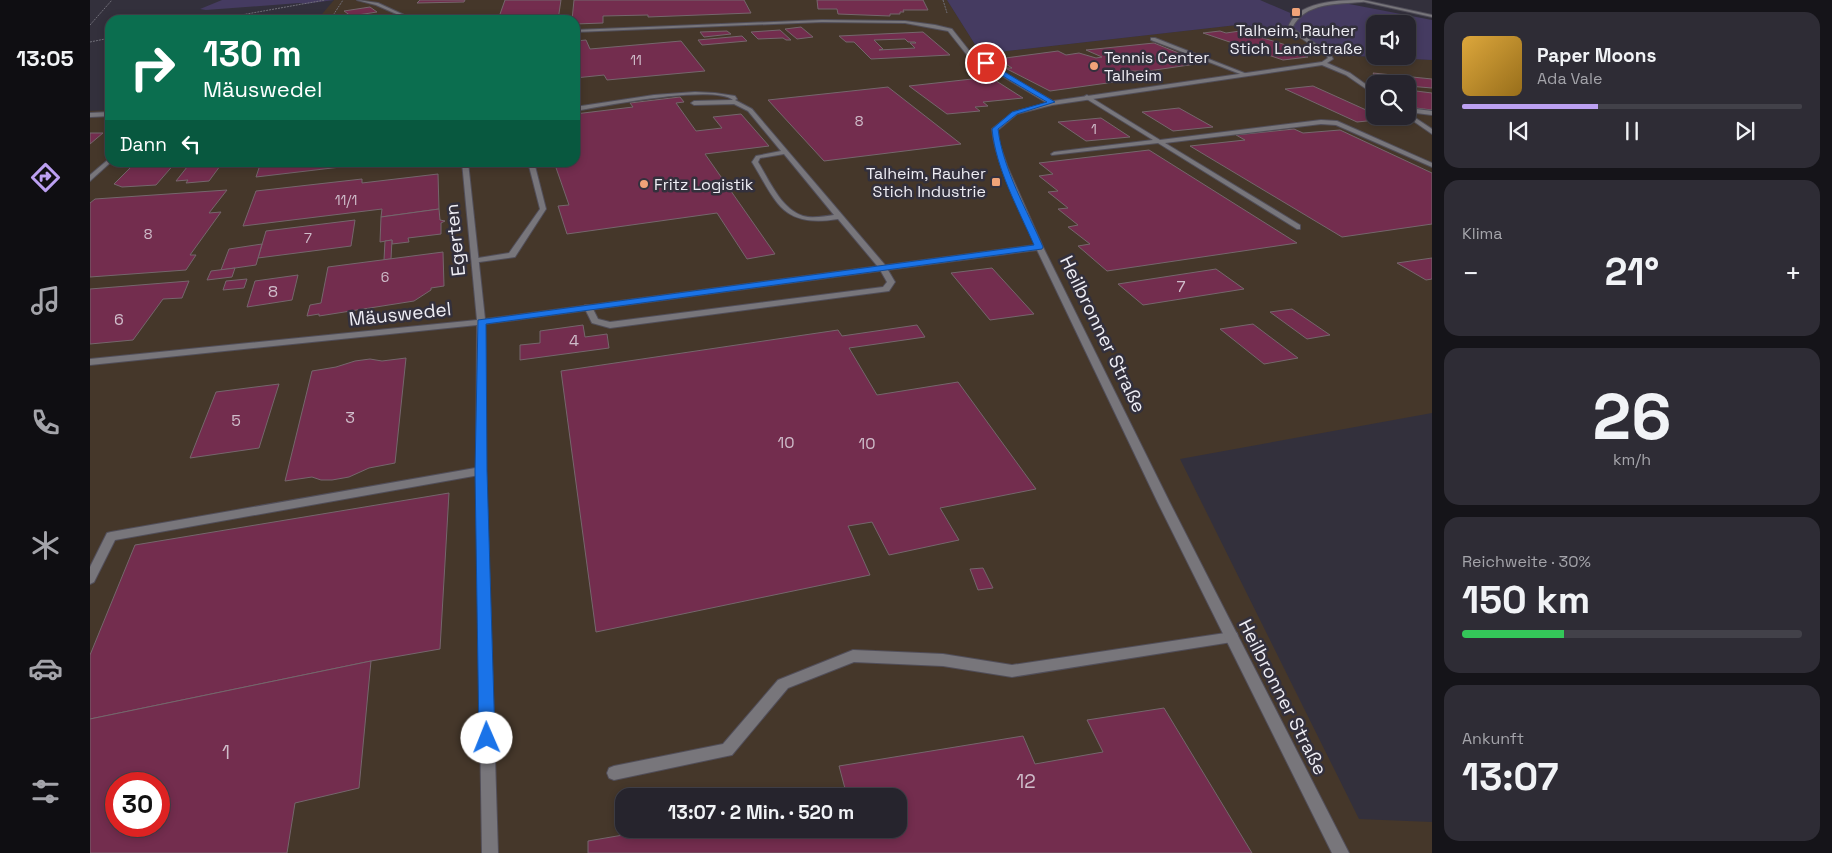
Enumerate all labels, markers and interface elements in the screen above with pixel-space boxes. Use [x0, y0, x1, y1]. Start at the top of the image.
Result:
marker: Talheim, Rauher Stich Landstraße [1290, 6, 1302, 18]
map controls [1366, 15, 1416, 125]
button: sound [1366, 15, 1416, 65]
place label: Talheim, Rauher Stich Landstraße [1230, 20, 1362, 59]
text: 130 m [203, 32, 302, 76]
icon: right [120, 35, 185, 100]
pin [965, 42, 1007, 84]
text: Paper Moons [1537, 43, 1656, 68]
text: 13:05 [16, 44, 74, 72]
place label: Tennis Center Talheim [1104, 47, 1209, 86]
icon: arrive [972, 49, 1000, 77]
house number: 11 [630, 51, 642, 69]
marker: Tennis Center Talheim [1088, 60, 1100, 72]
text: Ada Vale [1537, 68, 1602, 89]
text: Mäuswedel [203, 75, 322, 103]
button: search [1366, 75, 1416, 125]
house number: 8 [855, 112, 864, 130]
icon: previous [1505, 117, 1533, 145]
icon: pause [1618, 117, 1646, 145]
icon: next [1731, 117, 1759, 145]
house number: 1 [1091, 120, 1097, 138]
icon: left [177, 130, 205, 158]
text: Dann [120, 132, 167, 157]
icon: directions [28, 160, 63, 195]
place label: Talheim, Rauher Stich Industrie [866, 163, 986, 202]
place label: Fritz Logistik [654, 174, 754, 195]
marker: Talheim, Rauher Stich Industrie [990, 176, 1002, 188]
marker: Fritz Logistik [638, 178, 650, 190]
house number: 11/1 [335, 191, 357, 209]
street label: Egerten [439, 203, 471, 277]
text: Klima [1462, 223, 1503, 244]
house number: 8 [144, 225, 153, 243]
house number: 7 [304, 229, 312, 247]
text: 21° [1605, 248, 1659, 296]
street label: Heilbronner Straße [1054, 251, 1152, 417]
text: − [1462, 255, 1479, 291]
text: + [1785, 255, 1802, 291]
house number: 6 [381, 268, 389, 286]
house number: 7 [1176, 276, 1186, 297]
house number: 8 [268, 281, 278, 302]
icon: music [28, 283, 63, 318]
street label: Mäuswedel [347, 296, 453, 332]
house number: 6 [114, 309, 124, 330]
house number: 4 [569, 330, 579, 351]
text: 26 [1593, 375, 1671, 458]
icon: phone [28, 405, 63, 440]
house number: 3 [345, 407, 355, 428]
house number: 5 [231, 410, 241, 431]
house number: 10 [778, 432, 794, 453]
house number: 10 [859, 433, 875, 454]
text: km/h [1613, 449, 1651, 470]
icon: climate [28, 528, 63, 563]
text: Reichweite · 30% [1462, 551, 1591, 572]
text: 150 km [1462, 576, 1590, 624]
street label: Heilbronner Straße [1233, 615, 1333, 779]
icon: car [28, 651, 63, 686]
position arrow [460, 711, 512, 763]
text: Ankunft [1462, 728, 1524, 749]
house number: 1 [222, 740, 230, 765]
text: 13:07 [1462, 753, 1559, 801]
house number: 12 [1016, 769, 1036, 794]
speed limit sign: 30 [105, 772, 170, 837]
icon: filters [28, 774, 63, 809]
text: 13:07 · 2 Min. · 520 m [668, 800, 854, 825]

